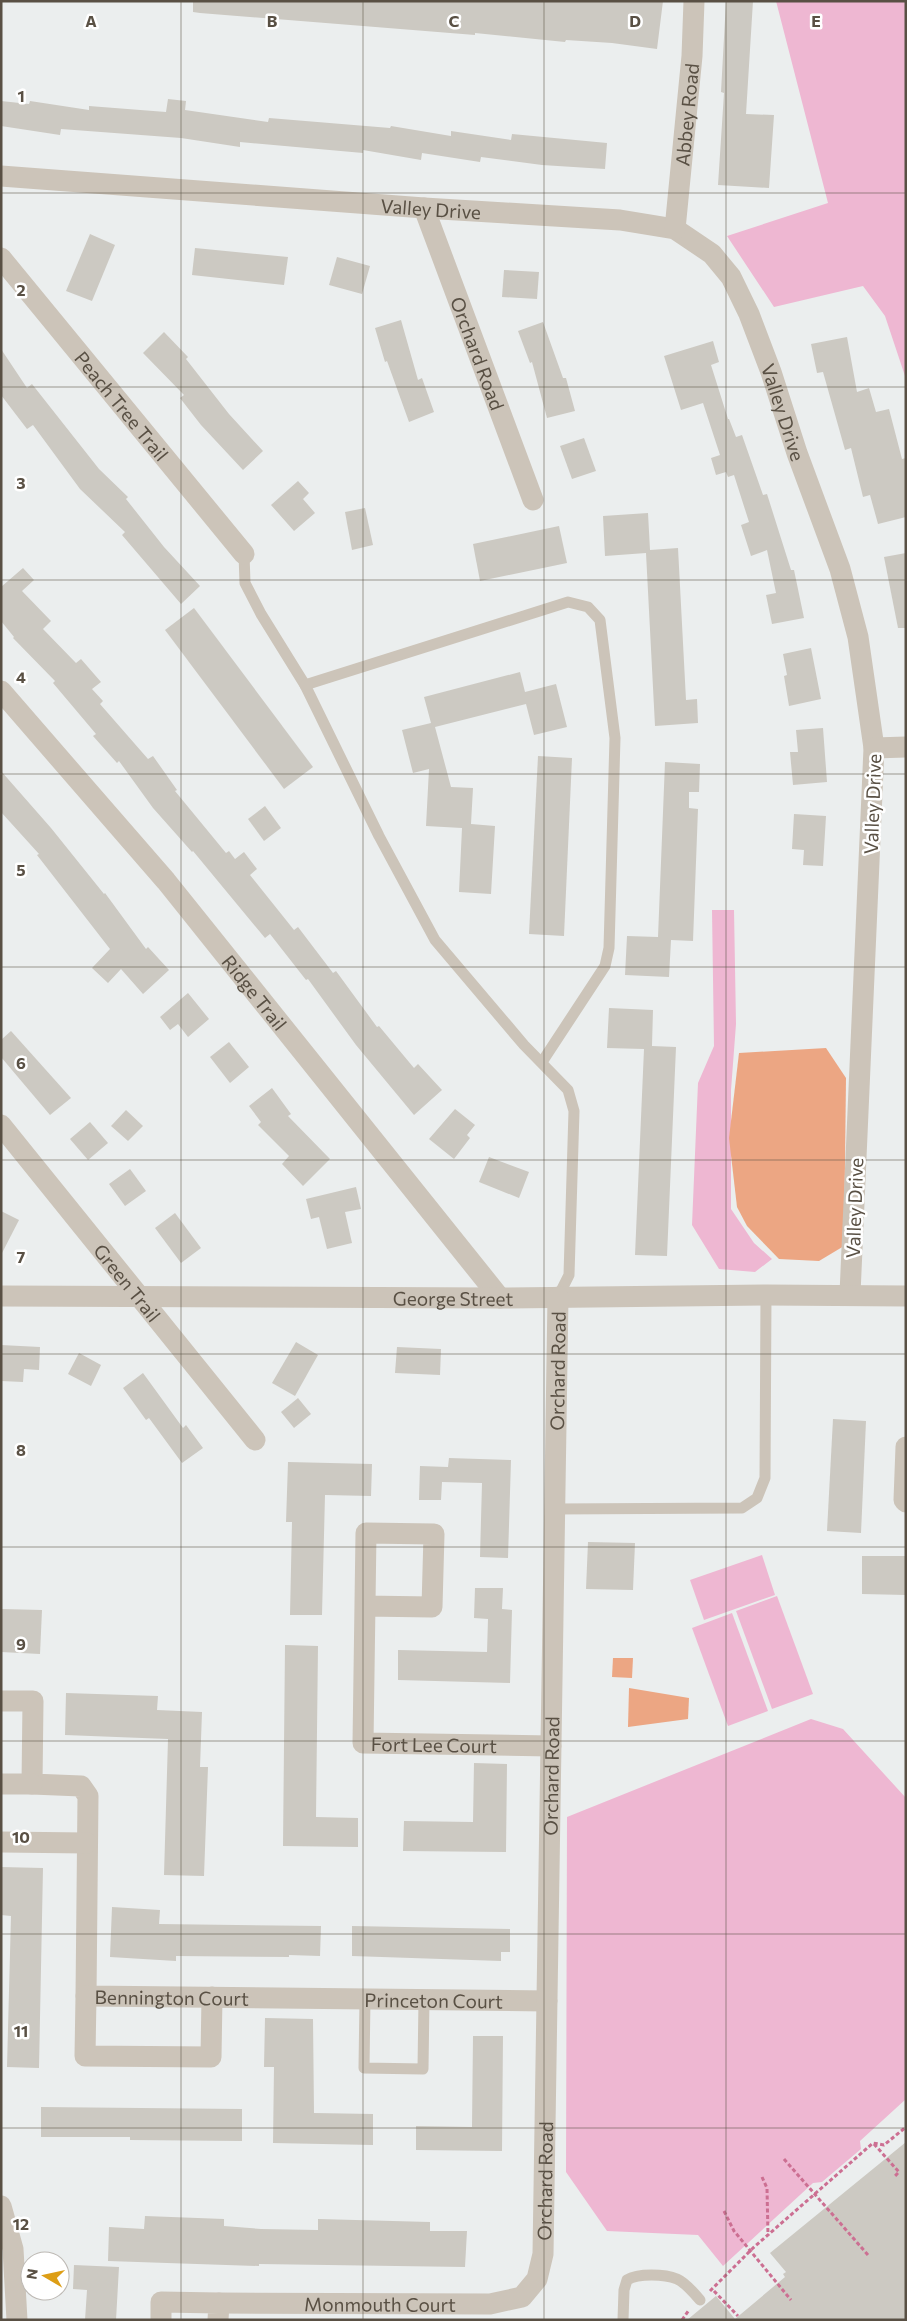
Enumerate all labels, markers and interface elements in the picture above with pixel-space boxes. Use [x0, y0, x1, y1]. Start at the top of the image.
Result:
text: A [85, 11, 97, 30]
text: B [267, 11, 278, 30]
text: C [449, 11, 460, 30]
text: D [629, 11, 641, 30]
text: E [811, 11, 821, 30]
street label: Abbey Road [670, 62, 703, 167]
text: 1 [17, 86, 25, 105]
street label: Valley Drive [380, 193, 482, 223]
text: 2 [16, 280, 26, 299]
street label: Orchard Road [447, 293, 510, 413]
street label: Peach Tree Trail [71, 346, 174, 465]
street label: Valley Drive [757, 360, 810, 464]
text: 3 [16, 473, 26, 492]
text: 4 [16, 667, 26, 686]
street label: Valley Drive [859, 753, 885, 855]
text: 5 [16, 860, 26, 879]
street label: Ridge Trail [218, 950, 292, 1034]
text: 6 [16, 1053, 26, 1072]
street label: Valley Drive [841, 1157, 867, 1259]
street label: Green Trail [90, 1239, 166, 1326]
text: 7 [17, 1247, 26, 1266]
street label: George Street [393, 1286, 514, 1310]
street label: Orchard Road [544, 1311, 569, 1431]
text: 8 [16, 1440, 26, 1459]
text: 9 [16, 1634, 26, 1653]
street label: Orchard Road [538, 1716, 563, 1836]
street label: Fort Lee Court [371, 1732, 497, 1757]
text: 10 [12, 1827, 30, 1846]
street label: Bennington Court [95, 1985, 249, 2009]
street label: Princeton Court [364, 1988, 503, 2012]
text: 11 [14, 2021, 28, 2040]
street label: Orchard Road [532, 2121, 557, 2241]
text: 12 [13, 2214, 29, 2233]
north arrow [20, 2251, 70, 2301]
text: N [22, 2267, 41, 2280]
street label: Monmouth Court [304, 2292, 456, 2315]

